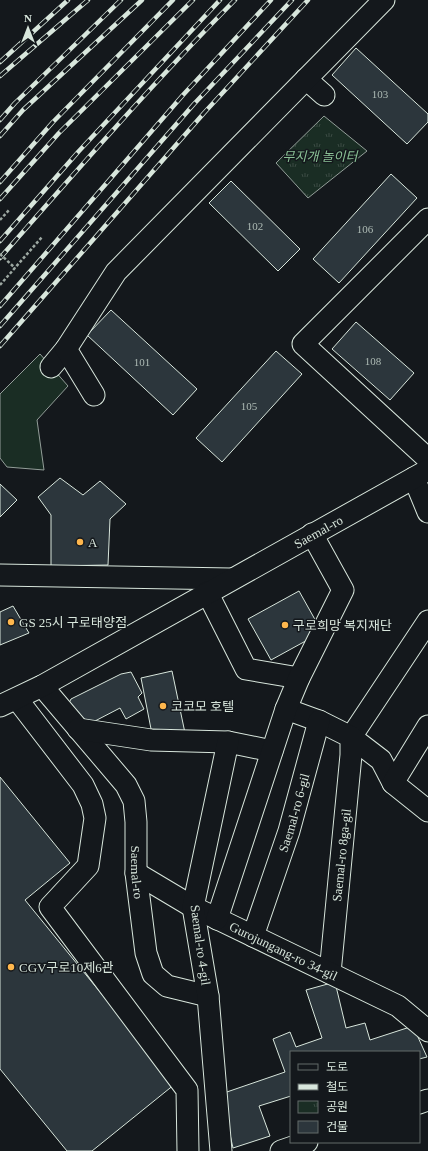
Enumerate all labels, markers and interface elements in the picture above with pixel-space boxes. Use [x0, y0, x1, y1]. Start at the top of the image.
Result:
north arrow [8, 8, 48, 48]
text: N [24, 12, 32, 24]
house number: 103 [372, 88, 389, 100]
park label: 무지개 놀이터 [282, 149, 360, 164]
house number: 102 [247, 220, 263, 232]
house number: 106 [357, 223, 374, 235]
house number: 108 [365, 355, 382, 367]
house number: 101 [134, 356, 150, 368]
house number: 105 [241, 400, 258, 412]
street label: Saemal-ro [291, 512, 345, 552]
place label: A [88, 535, 98, 550]
marker: A [75, 537, 85, 547]
place label: GS 25시 구로태양점 [19, 615, 127, 630]
marker: GS 25시 구로태양점 [6, 617, 16, 627]
place label: 구로희망 복지재단 [293, 618, 392, 633]
marker: 구로희망 복지재단 [280, 620, 290, 630]
place label: 코코모 호텔 [171, 699, 234, 714]
marker: 코코모 호텔 [158, 701, 168, 711]
street label: Saemal-ro 6-gil [275, 771, 313, 854]
street label: Saemal-ro 8ga-gil [329, 807, 354, 902]
street label: Saemal-ro [128, 845, 146, 900]
street label: Saemal-ro 4-gil [187, 904, 214, 987]
street label: Gurojungang-ro 34-gil [227, 919, 340, 984]
place label: CGV구로10제6관 [19, 960, 114, 975]
marker: CGV구로10제6관 [6, 962, 16, 972]
legend [290, 1051, 420, 1143]
text: 도로 [326, 1060, 348, 1074]
text: 철도 [326, 1080, 348, 1094]
text: 공원 [326, 1100, 348, 1114]
text: 건물 [326, 1120, 348, 1134]

